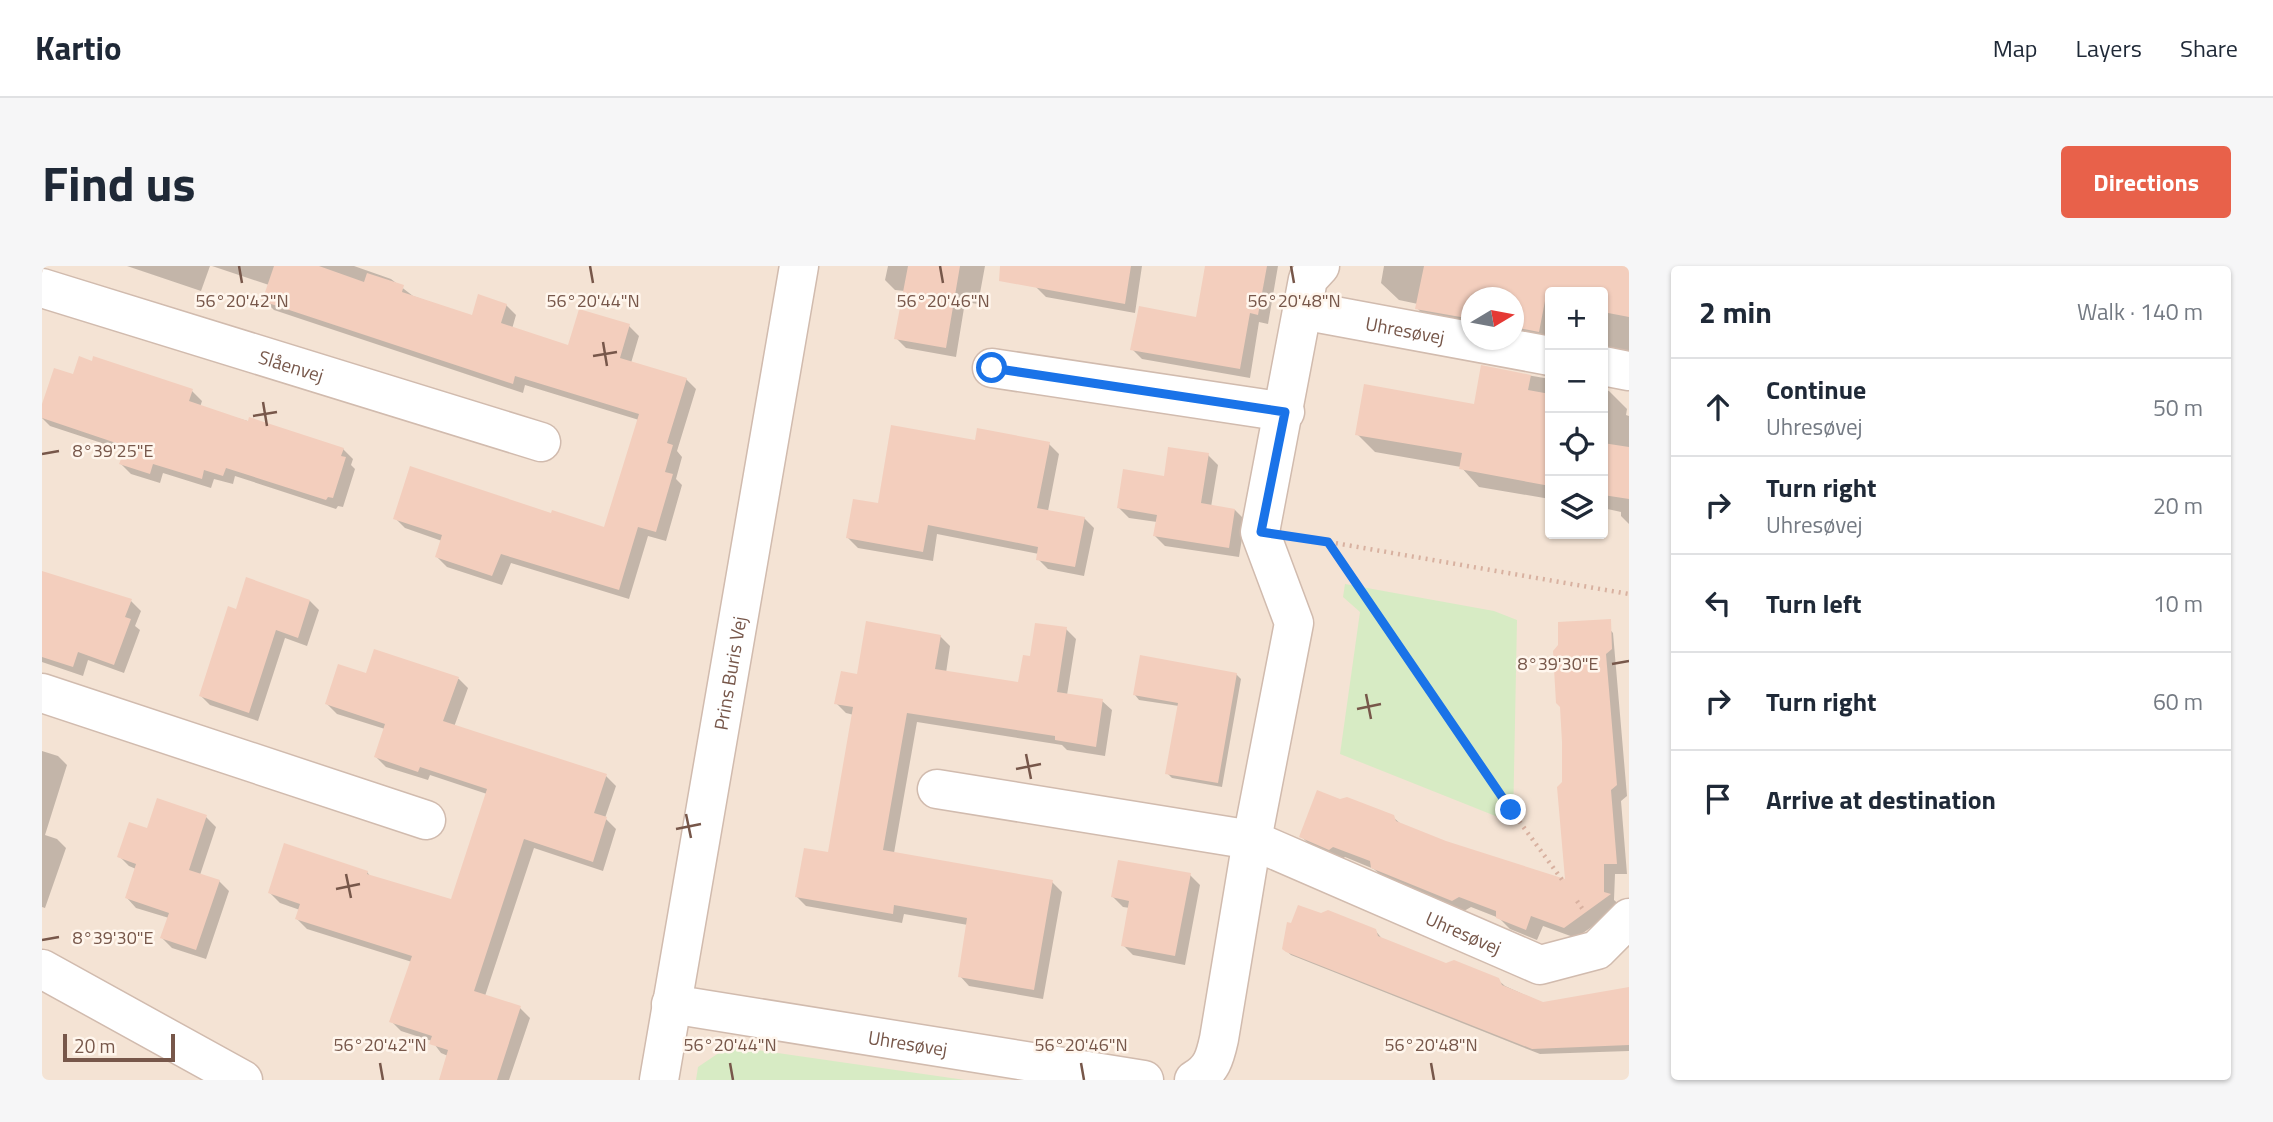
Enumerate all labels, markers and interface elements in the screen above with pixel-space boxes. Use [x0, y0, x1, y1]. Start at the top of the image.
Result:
text: Kartio [35, 23, 122, 73]
text: Map [1993, 30, 2038, 66]
text: Layers [2076, 30, 2142, 66]
text: Share [2180, 30, 2238, 66]
text: Find us [42, 145, 196, 220]
button: Directions [2061, 146, 2231, 218]
text: 56°20'42"N [195, 287, 289, 314]
text: 56°20'44"N [546, 287, 640, 314]
text: 56°20'46"N [896, 287, 990, 314]
text: 56°20'48"N [1247, 287, 1341, 314]
north arrow [1461, 287, 1524, 350]
map controls [1545, 287, 1608, 539]
button: + [1545, 287, 1608, 350]
text: 2 min [1699, 289, 1772, 335]
text: Walk · 140 m [2077, 294, 2203, 329]
street label: Uhresøvej [1363, 308, 1447, 351]
street label: Slåenvej [255, 341, 328, 389]
button: − [1545, 350, 1608, 413]
route start [976, 352, 1007, 383]
text: Continue [1766, 370, 1866, 409]
icon: ahead [1699, 388, 1737, 426]
text: 50 m [2153, 390, 2203, 425]
text: Uhresøvej [1766, 409, 1863, 444]
button: locate [1545, 413, 1608, 476]
text: 8°39'25"E [73, 437, 153, 464]
text: Turn right [1766, 468, 1877, 507]
button: layers [1545, 476, 1608, 539]
icon: right [1699, 486, 1737, 524]
text: 20 m [2153, 488, 2203, 523]
text: Uhresøvej [1766, 507, 1863, 542]
icon: left [1699, 584, 1737, 622]
text: Turn left [1766, 584, 1861, 623]
text: 10 m [2153, 586, 2203, 621]
street label: Prins Buris Vej [705, 614, 753, 732]
text: 8°39'30"E [1518, 650, 1598, 677]
icon: right [1699, 682, 1737, 720]
text: Turn right [1766, 682, 1877, 721]
text: 60 m [2153, 684, 2203, 719]
icon: arrive [1699, 780, 1737, 818]
text: Arrive at destination [1766, 780, 1996, 819]
route end [1495, 794, 1526, 825]
street label: Uhresøvej [1421, 903, 1506, 961]
text: 8°39'30"E [73, 924, 153, 951]
street label: Uhresøvej [866, 1021, 950, 1063]
scale bar [63, 1031, 175, 1063]
text: 20 m [74, 1031, 115, 1060]
text: 56°20'42"N [333, 1031, 427, 1058]
text: 56°20'44"N [683, 1031, 777, 1058]
text: 56°20'46"N [1034, 1031, 1128, 1058]
text: 56°20'48"N [1384, 1031, 1478, 1058]

